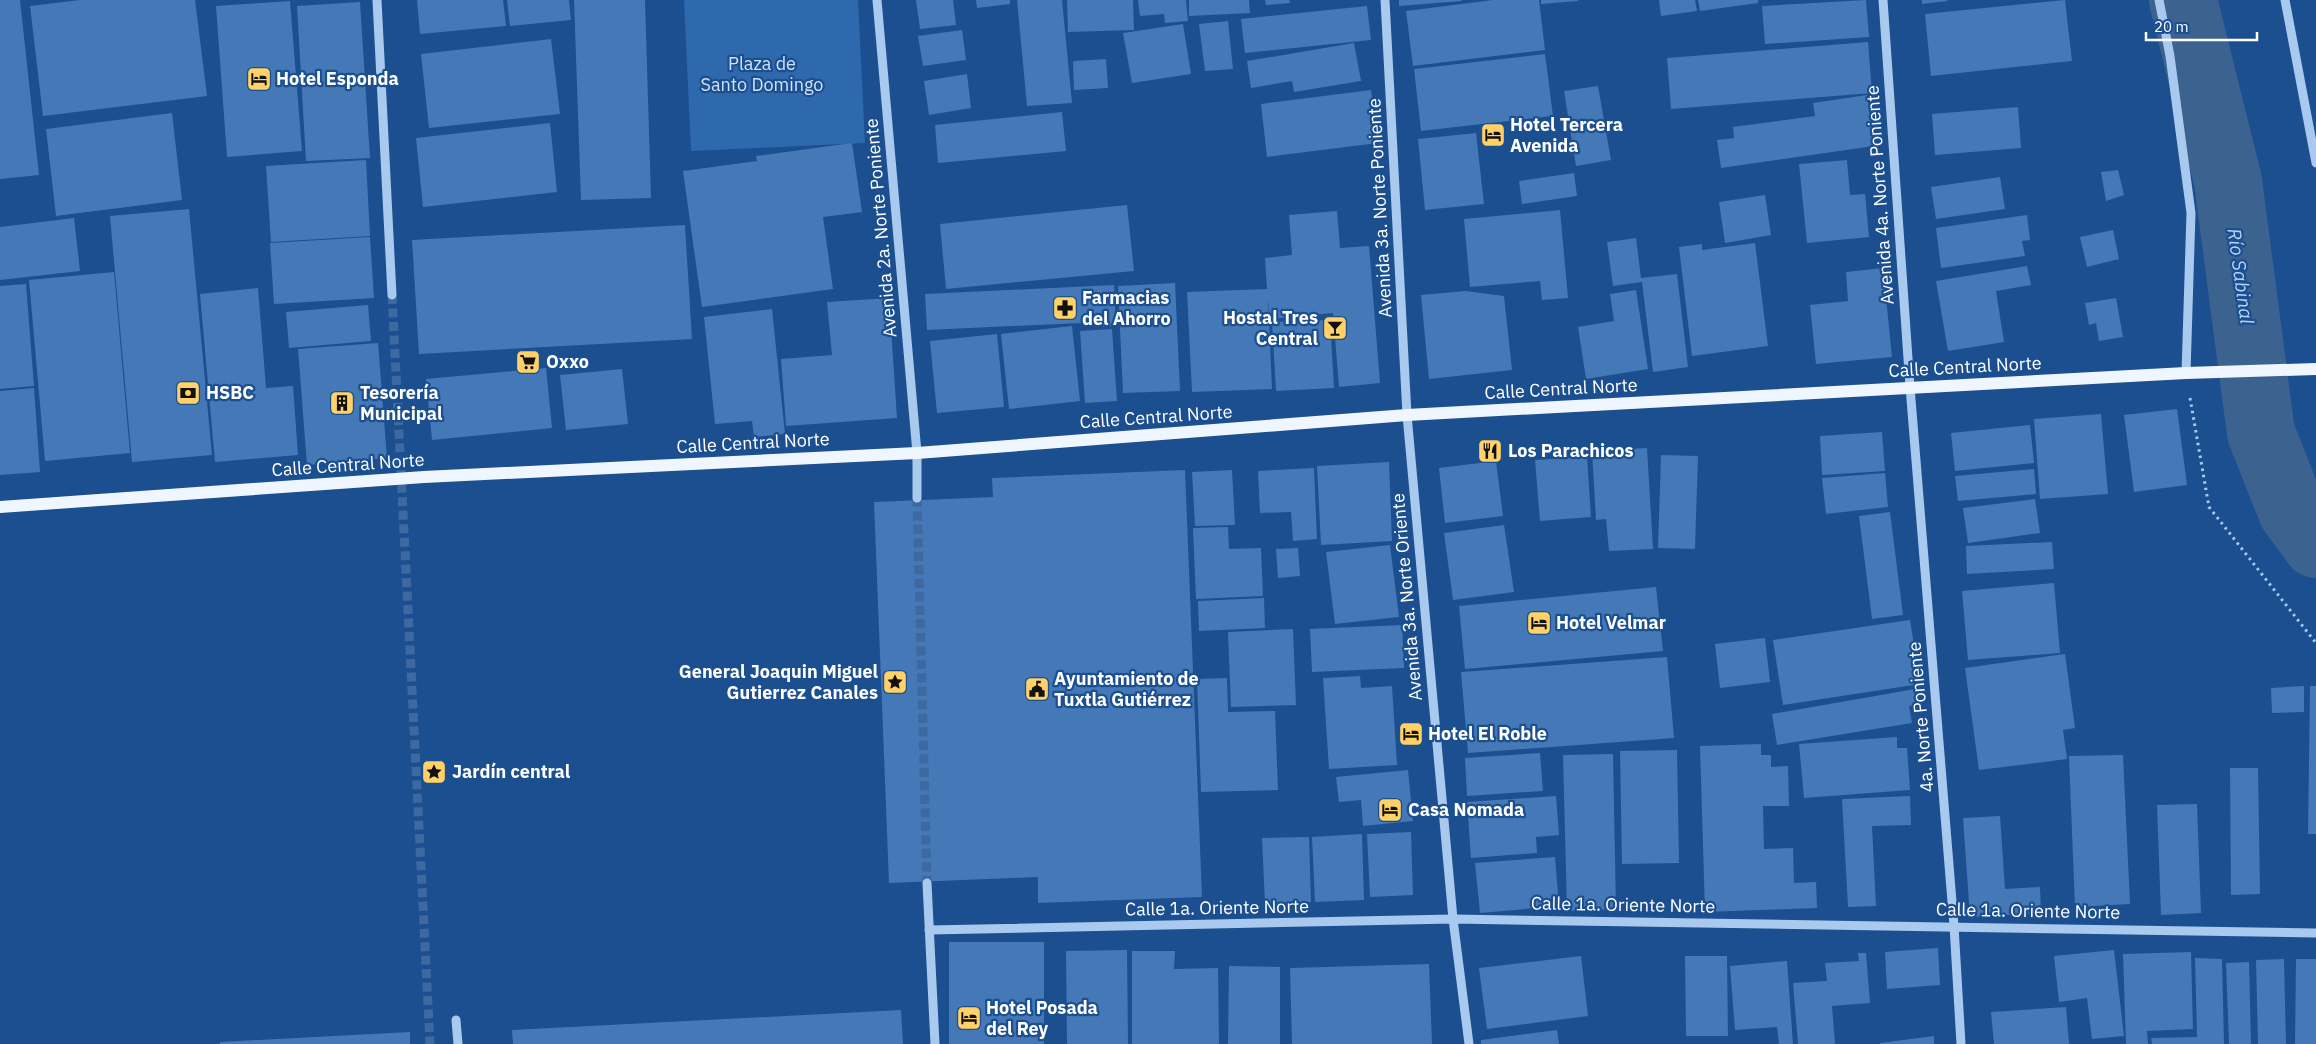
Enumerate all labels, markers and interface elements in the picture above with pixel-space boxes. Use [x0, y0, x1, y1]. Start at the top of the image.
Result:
scale bar [2146, 10, 2257, 42]
text: 20 m [2154, 17, 2189, 36]
park label: Plaza de Santo Domingo [701, 52, 823, 96]
hotel icon: Hotel Esponda [246, 66, 272, 92]
place label: Hotel Esponda [276, 67, 399, 90]
street label: Avenida 4a. Norte Poniente [1860, 84, 1899, 306]
street label: Avenida 3a. Norte Poniente [1362, 97, 1397, 318]
place label: Hotel Tercera Avenida [1510, 113, 1623, 157]
street label: Avenida 2a. Norte Poniente [859, 117, 902, 339]
hotel icon: Hotel Tercera Avenida [1480, 122, 1506, 148]
water label: Río Sabinal [2222, 227, 2260, 325]
place label: Farmacias del Ahorro [1082, 286, 1171, 330]
pharmacy icon: Farmacias del Ahorro [1052, 295, 1078, 321]
place label: Hostal Tres Central [1223, 306, 1319, 350]
bar icon: Hostal Tres Central [1322, 315, 1348, 341]
supermarket icon: Oxxo [515, 349, 541, 375]
place label: Oxxo [546, 350, 589, 373]
street label: Calle Central Norte [1888, 351, 2042, 382]
street label: Calle Central Norte [1484, 373, 1638, 404]
bank icon: HSBC [175, 380, 201, 406]
place label: HSBC [206, 381, 254, 404]
place label: Tesorería Municipal [360, 381, 443, 425]
building icon: Tesorería Municipal [329, 390, 355, 416]
street label: Calle Central Norte [1079, 400, 1233, 433]
street label: Calle Central Norte [676, 427, 830, 458]
restaurant icon: Los Parachicos [1477, 438, 1503, 464]
place label: Los Parachicos [1508, 439, 1634, 462]
street label: Calle Central Norte [271, 448, 425, 481]
street label: Avenida 3a. Norte Oriente [1386, 492, 1427, 702]
hotel icon: Hotel Velmar [1526, 610, 1552, 636]
place label: Hotel Velmar [1556, 611, 1666, 634]
street label: 4a. Norte Poniente [1902, 641, 1939, 793]
place label: General Joaquin Miguel Gutierrez Canales [679, 660, 879, 704]
place label: Ayuntamiento de Tuxtla Gutiérrez [1054, 667, 1199, 711]
place icon: General Joaquin Miguel Gutierrez Canales [882, 669, 908, 695]
public building icon: Ayuntamiento de Tuxtla Gutiérrez [1024, 676, 1050, 702]
hotel icon: Hotel El Roble [1398, 721, 1424, 747]
place label: Hotel El Roble [1428, 722, 1547, 745]
place icon: Jardín central [421, 759, 447, 785]
place label: Jardín central [452, 760, 571, 783]
hotel icon: Casa Nomada [1377, 797, 1403, 823]
place label: Casa Nomada [1408, 798, 1524, 821]
street label: Calle 1a. Oriente Norte [1531, 891, 1715, 918]
street label: Calle 1a. Oriente Norte [1125, 894, 1309, 921]
street label: Calle 1a. Oriente Norte [1936, 897, 2120, 924]
place label: Hotel Posada del Rey [986, 996, 1098, 1040]
hotel icon: Hotel Posada del Rey [956, 1005, 982, 1031]

